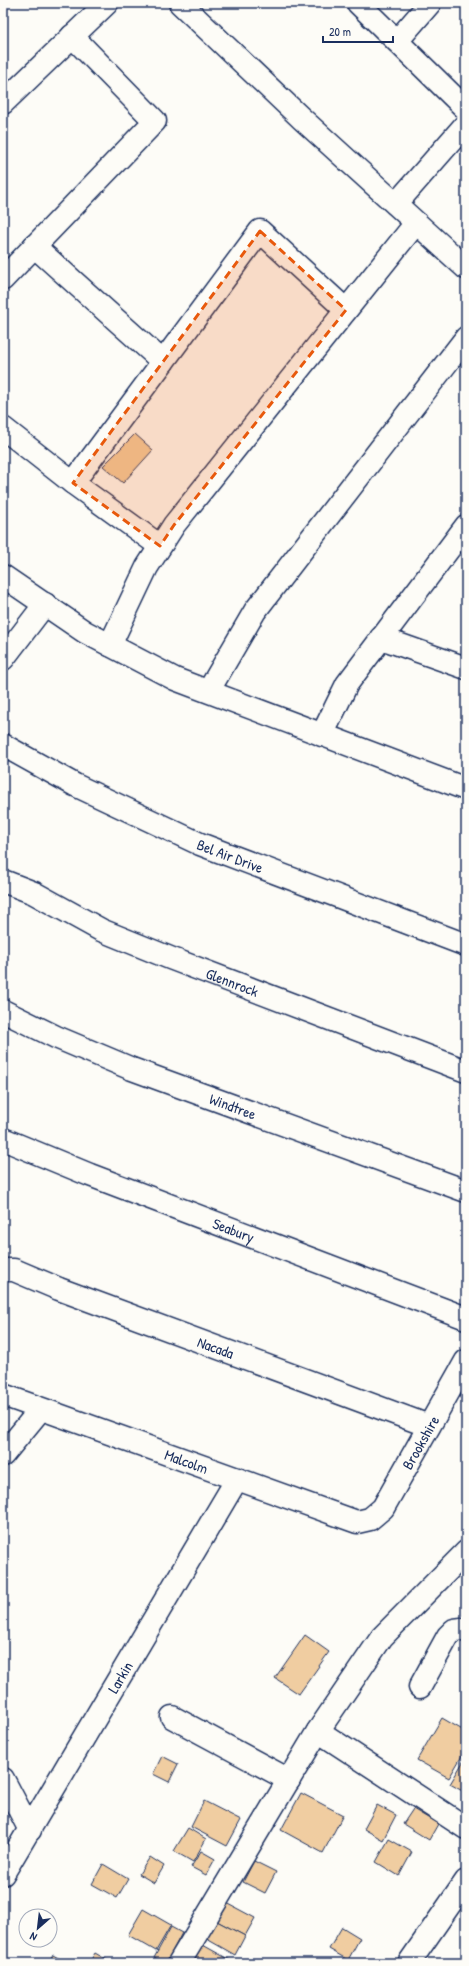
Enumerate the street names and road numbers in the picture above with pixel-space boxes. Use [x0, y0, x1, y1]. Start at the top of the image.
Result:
street label: Bel Air Drive [194, 833, 266, 878]
street label: Glennrock [203, 962, 262, 1001]
street label: Windtree [207, 1088, 259, 1124]
street label: Seabury [210, 1212, 258, 1247]
street label: Nacada [195, 1331, 237, 1363]
street label: Brookshire [397, 1411, 444, 1473]
street label: Malcolm [162, 1443, 211, 1478]
street label: Larkin [102, 1657, 137, 1697]

